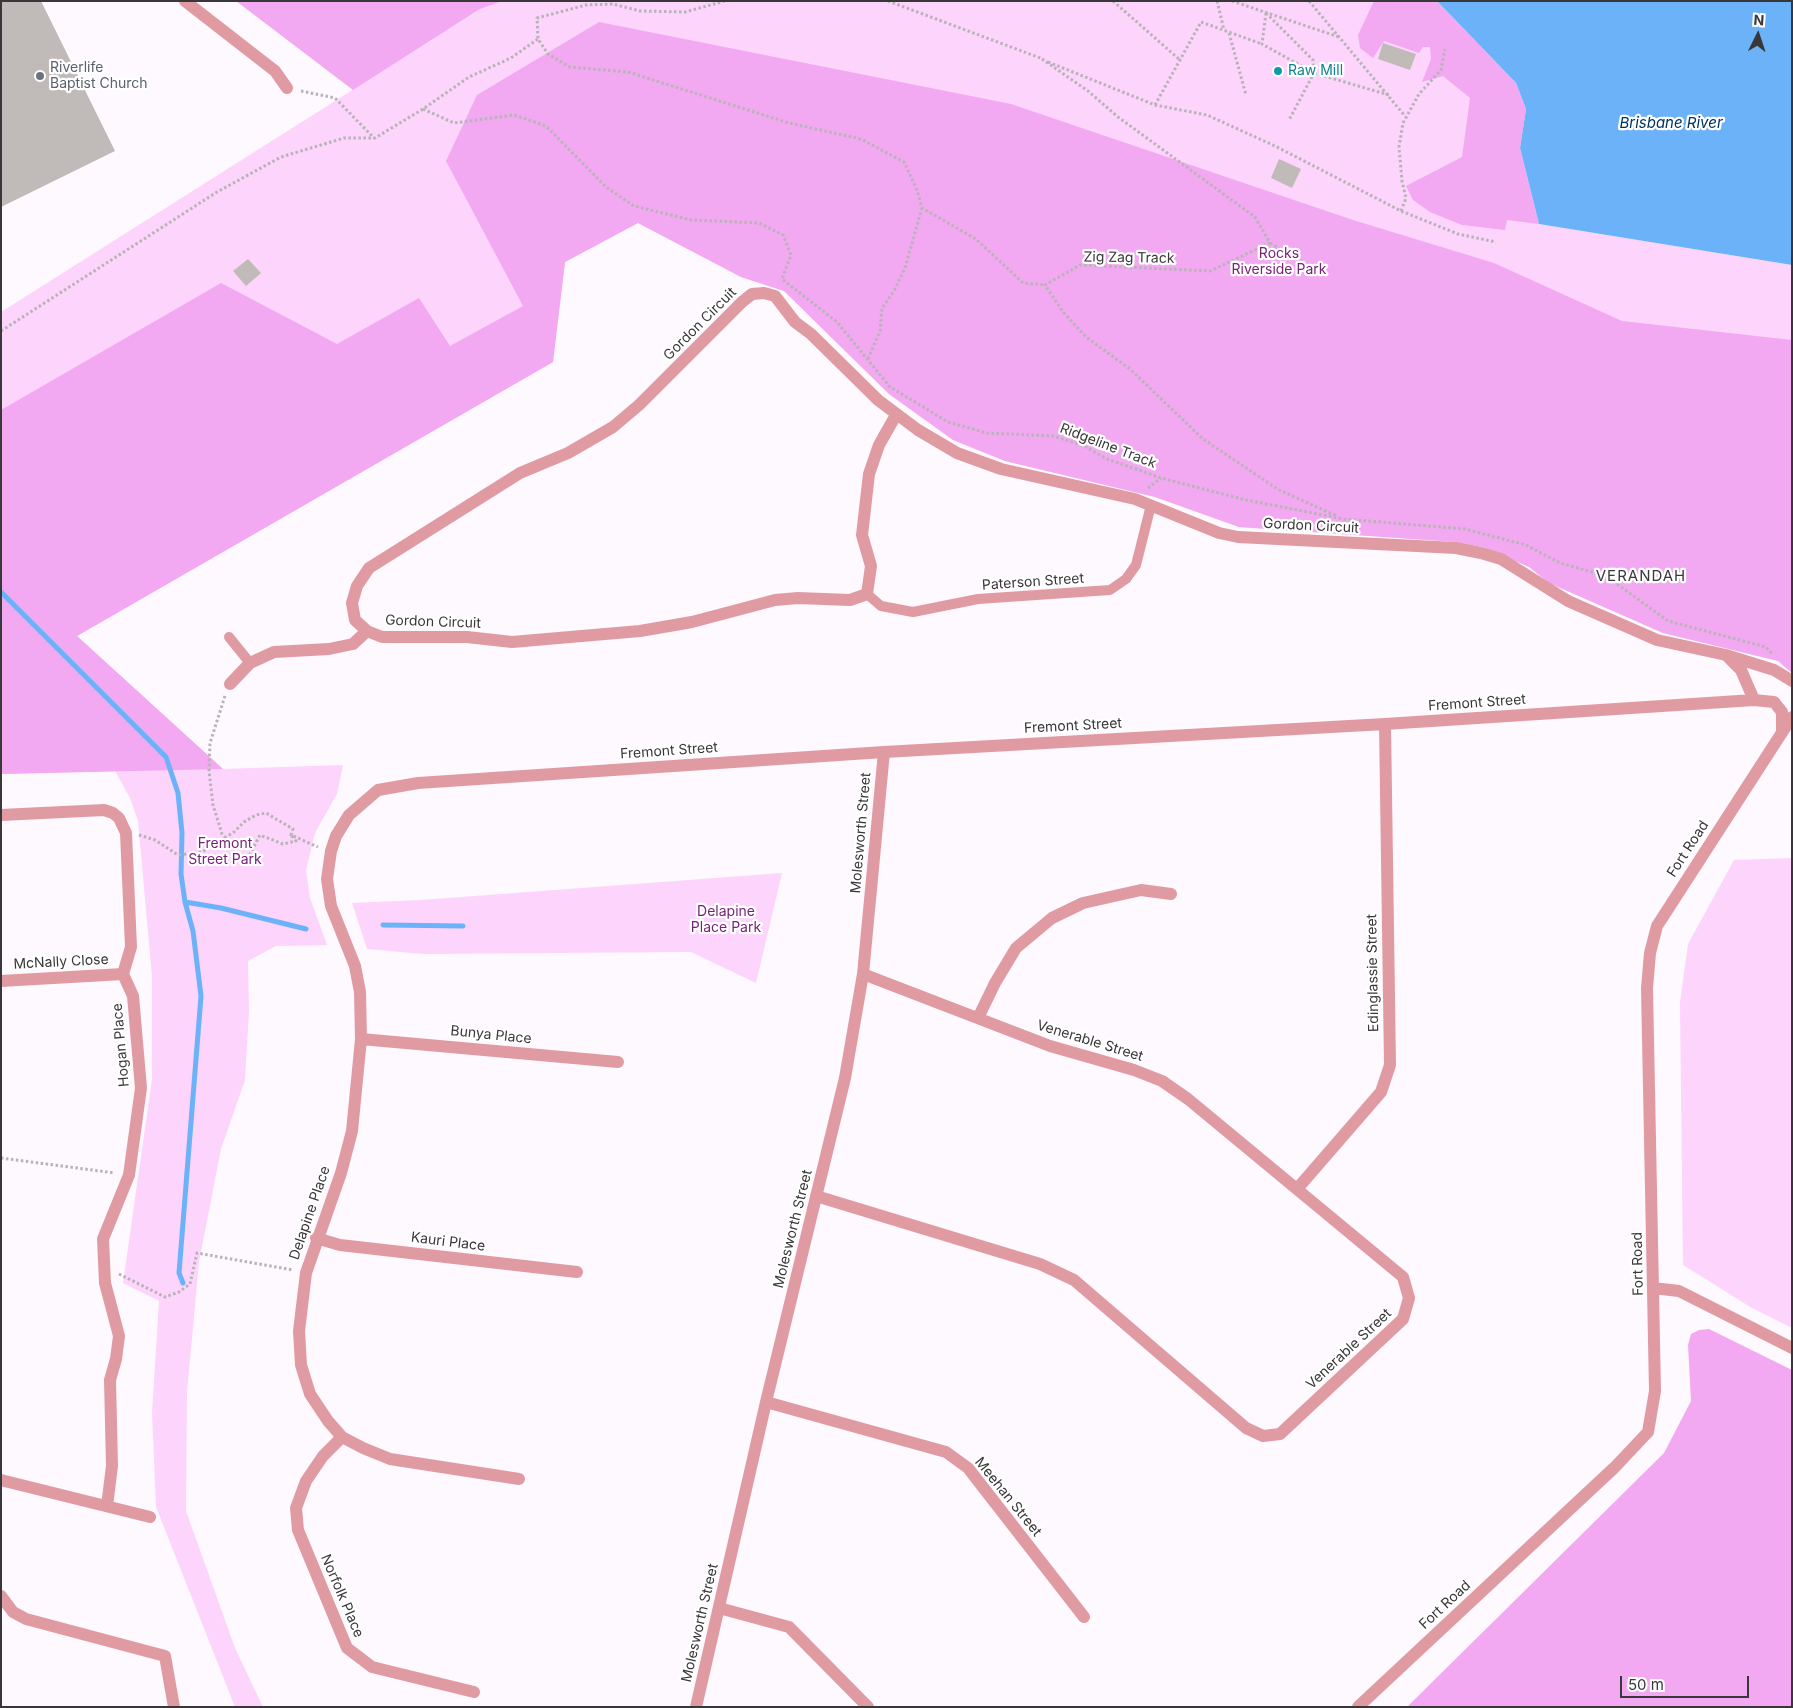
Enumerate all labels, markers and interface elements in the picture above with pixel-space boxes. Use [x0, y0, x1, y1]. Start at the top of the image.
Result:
north arrow [1733, 10, 1783, 60]
text: N [1753, 11, 1765, 28]
place label: Riverlife Baptist Church [50, 60, 148, 92]
place label: Raw Mill [1288, 63, 1343, 79]
marker: Raw Mill [1272, 65, 1284, 77]
marker: Riverlife Baptist Church [34, 70, 46, 82]
water label: Brisbane River [1619, 114, 1723, 132]
park label: Rocks Riverside Park [1232, 246, 1326, 278]
street label: Zig Zag Track [1083, 249, 1175, 267]
street label: Gordon Circuit [660, 284, 740, 364]
street label: Ridgeline Track [1057, 420, 1159, 472]
street label: Gordon Circuit [1263, 515, 1359, 537]
district label: VERANDAH [1595, 567, 1687, 585]
street label: Paterson Street [981, 570, 1085, 594]
street label: Gordon Circuit [385, 612, 481, 632]
street label: Fremont Street [1428, 691, 1526, 715]
street label: Fremont Street [1024, 715, 1122, 737]
street label: Fremont Street [620, 739, 718, 763]
street label: Molesworth Street [847, 772, 875, 894]
street label: Fort Road [1664, 818, 1712, 880]
park label: Fremont Street Park [188, 836, 262, 869]
park label: Delapine Place Park [691, 904, 761, 936]
street label: Edinglassie Street [1364, 914, 1382, 1032]
street label: McNally Close [13, 951, 109, 973]
street label: Hogan Place [109, 1003, 133, 1087]
street label: Venerable Street [1035, 1017, 1145, 1065]
street label: Bunya Place [450, 1022, 532, 1048]
street label: Delapine Place [286, 1164, 334, 1262]
street label: Molesworth Street [770, 1168, 816, 1290]
street label: Kauri Place [410, 1229, 486, 1255]
street label: Fort Road [1629, 1232, 1647, 1296]
street label: Venerable Street [1303, 1305, 1395, 1393]
street label: Meehan Street [971, 1454, 1045, 1540]
street label: Norfolk Place [317, 1552, 367, 1640]
street label: Molesworth Street [678, 1562, 722, 1684]
street label: Fort Road [1416, 1577, 1474, 1633]
scale bar [1623, 1666, 1752, 1698]
text: 50 m [1628, 1675, 1664, 1694]

